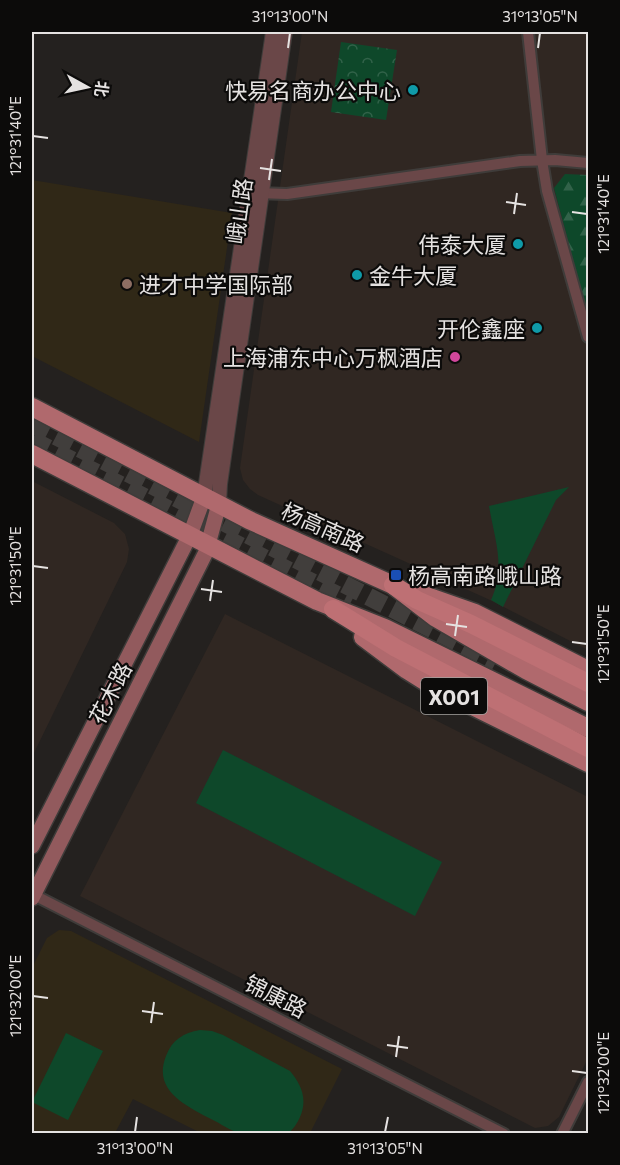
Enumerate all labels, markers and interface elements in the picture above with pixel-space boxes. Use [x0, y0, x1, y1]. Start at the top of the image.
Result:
text: 31°13'00"N [252, 7, 328, 25]
text: 31°13'05"N [502, 7, 578, 25]
north arrow [57, 57, 117, 117]
place label: 快易名商办公中心 [225, 77, 401, 104]
text: 北 [92, 80, 113, 98]
marker: 快易名商办公中心 [406, 83, 420, 97]
text: 121°31'40"E [6, 96, 24, 176]
text: 121°31'40"E [594, 174, 612, 254]
street label: 峨山路 [221, 176, 257, 246]
place label: 伟泰大厦 [418, 231, 506, 258]
marker: 伟泰大厦 [511, 237, 525, 251]
place label: 金牛大厦 [369, 262, 457, 289]
marker: 金牛大厦 [350, 268, 364, 282]
place label: 进才中学国际部 [139, 271, 293, 298]
marker: 进才中学国际部 [120, 277, 134, 291]
place label: 开伦鑫座 [437, 315, 525, 342]
marker: 开伦鑫座 [530, 321, 544, 335]
place label: 上海浦东中心万枫酒店 [223, 344, 443, 371]
marker: 上海浦东中心万枫酒店 [448, 350, 462, 364]
street label: 杨高南路 [277, 497, 369, 557]
text: 121°31'50"E [6, 526, 24, 606]
place label: 杨高南路峨山路 [408, 562, 562, 589]
marker: 杨高南路峨山路 [389, 568, 403, 582]
text: 121°31'50"E [594, 604, 612, 684]
street label: 花木路 [83, 657, 137, 729]
road number: X001 [421, 678, 487, 714]
text: 121°32'00"E [6, 955, 24, 1037]
street label: 锦康路 [240, 969, 312, 1023]
text: 121°32'00"E [594, 1032, 612, 1114]
text: 31°13'00"N [97, 1139, 173, 1157]
text: 31°13'05"N [347, 1139, 423, 1157]

